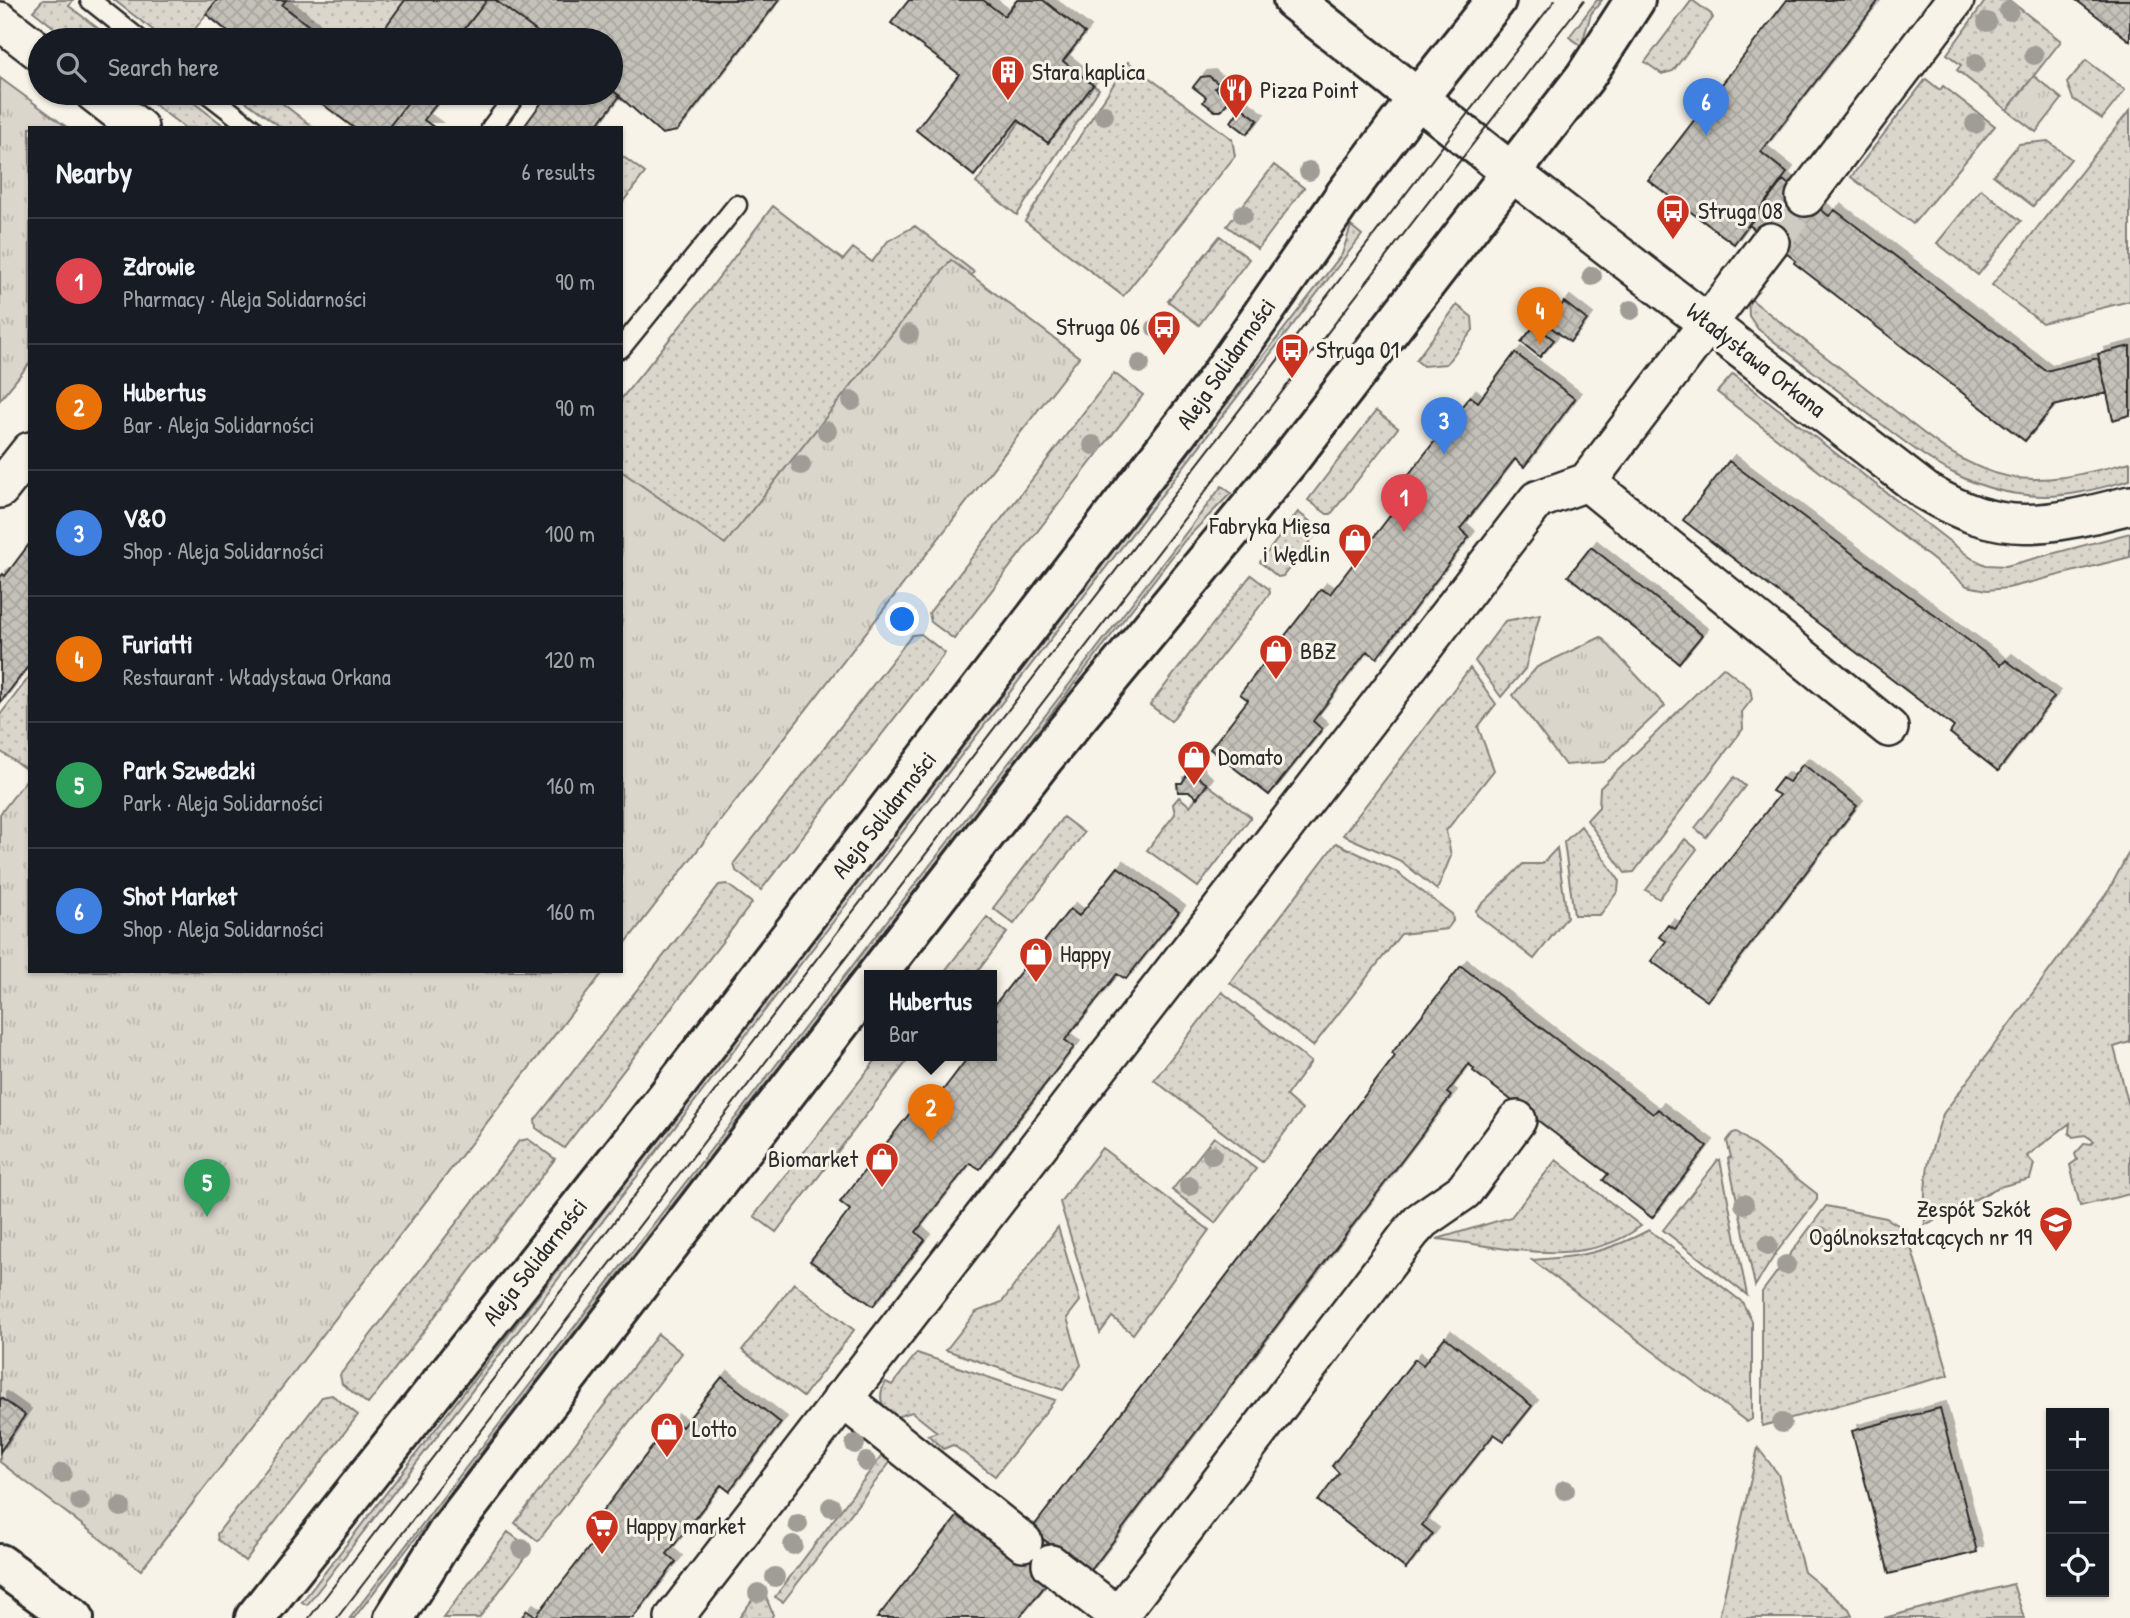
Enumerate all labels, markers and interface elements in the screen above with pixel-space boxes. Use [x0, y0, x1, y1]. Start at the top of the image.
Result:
search box [28, 28, 623, 105]
icon: search [52, 48, 90, 86]
text: Search here [108, 49, 219, 84]
building icon: Stara kaplica [989, 53, 1027, 102]
place label: Stara kaplica [1032, 55, 1145, 87]
restaurant icon: Pizza Point [1217, 71, 1255, 120]
place label: Pizza Point [1260, 73, 1359, 105]
pin: 6 [1683, 78, 1729, 136]
text: Nearby [56, 152, 132, 192]
text: 6 results [522, 156, 595, 187]
bus stop icon: Struga 08 [1654, 192, 1692, 241]
place label: Struga 08 [1698, 194, 1783, 226]
text: Zdrowie [123, 248, 195, 283]
text: 1 [75, 266, 83, 297]
text: 90 m [555, 266, 595, 297]
text: Pharmacy · Aleja Solidarności [123, 283, 367, 314]
pin: 4 [1517, 287, 1563, 345]
street label: Aleja Solidarności [1168, 292, 1282, 435]
street label: Władysława Orkana [1680, 295, 1833, 424]
bus stop icon: Struga 06 [1145, 308, 1183, 357]
place label: Struga 06 [1056, 310, 1140, 342]
bus stop icon: Struga 01 [1273, 331, 1311, 380]
place label: Struga 01 [1316, 333, 1399, 365]
text: Hubertus [123, 374, 206, 409]
text: 2 [74, 392, 84, 423]
text: 90 m [555, 392, 595, 423]
pin: 3 [1421, 397, 1467, 455]
text: Bar · Aleja Solidarności [123, 409, 314, 440]
pin: 1 [1381, 474, 1427, 532]
text: V&O [123, 500, 166, 535]
place label: Fabryka Mięsa i Wędlin [1209, 509, 1330, 569]
text: 3 [74, 518, 84, 549]
text: 100 m [545, 518, 595, 549]
shop icon: Fabryka Mięsa i Wędlin [1336, 521, 1374, 570]
text: Shop · Aleja Solidarności [123, 535, 324, 566]
your location [885, 602, 919, 636]
text: Furiatti [123, 626, 193, 661]
shop icon: BBZ [1257, 632, 1295, 681]
place label: BBZ [1300, 634, 1337, 666]
text: 4 [75, 644, 83, 675]
text: 120 m [545, 644, 595, 675]
text: Restaurant · Władysława Orkana [123, 661, 391, 692]
shop icon: Domato [1175, 738, 1213, 787]
place label: Domato [1218, 740, 1283, 772]
street label: Aleja Solidarności [823, 744, 943, 885]
text: Park Szwedzki [123, 752, 256, 787]
text: 5 [74, 770, 84, 801]
text: 160 m [546, 770, 595, 801]
text: Park · Aleja Solidarności [123, 787, 323, 818]
text: Shot Market [123, 878, 237, 913]
text: 6 [74, 896, 84, 927]
text: 160 m [546, 896, 595, 927]
text: Shop · Aleja Solidarności [123, 913, 324, 944]
shop icon: Happy [1017, 935, 1055, 984]
place label: Happy [1060, 937, 1111, 969]
popup [864, 970, 997, 1061]
text: Hubertus [889, 983, 972, 1018]
text: Bar [889, 1018, 919, 1049]
pin: 2 [908, 1084, 954, 1142]
shop icon: Biomarket [863, 1140, 901, 1189]
place label: Biomarket [768, 1142, 859, 1174]
pin: 5 [184, 1159, 230, 1217]
street label: Aleja Solidarności [474, 1191, 594, 1332]
place label: Zespół Szkół Ogólnokształcących nr 19 [1809, 1192, 2032, 1252]
school or university icon: Zespół Szkół Ogólnokształcących nr 19 [2037, 1204, 2075, 1253]
map controls [2046, 1408, 2109, 1597]
button: + [2046, 1408, 2109, 1471]
shop icon: Lotto [648, 1410, 686, 1459]
place label: Lotto [692, 1412, 737, 1444]
button: − [2046, 1471, 2109, 1534]
supermarket icon: Happy market [583, 1507, 621, 1556]
place label: Happy market [626, 1509, 746, 1541]
button: locate [2046, 1534, 2109, 1597]

